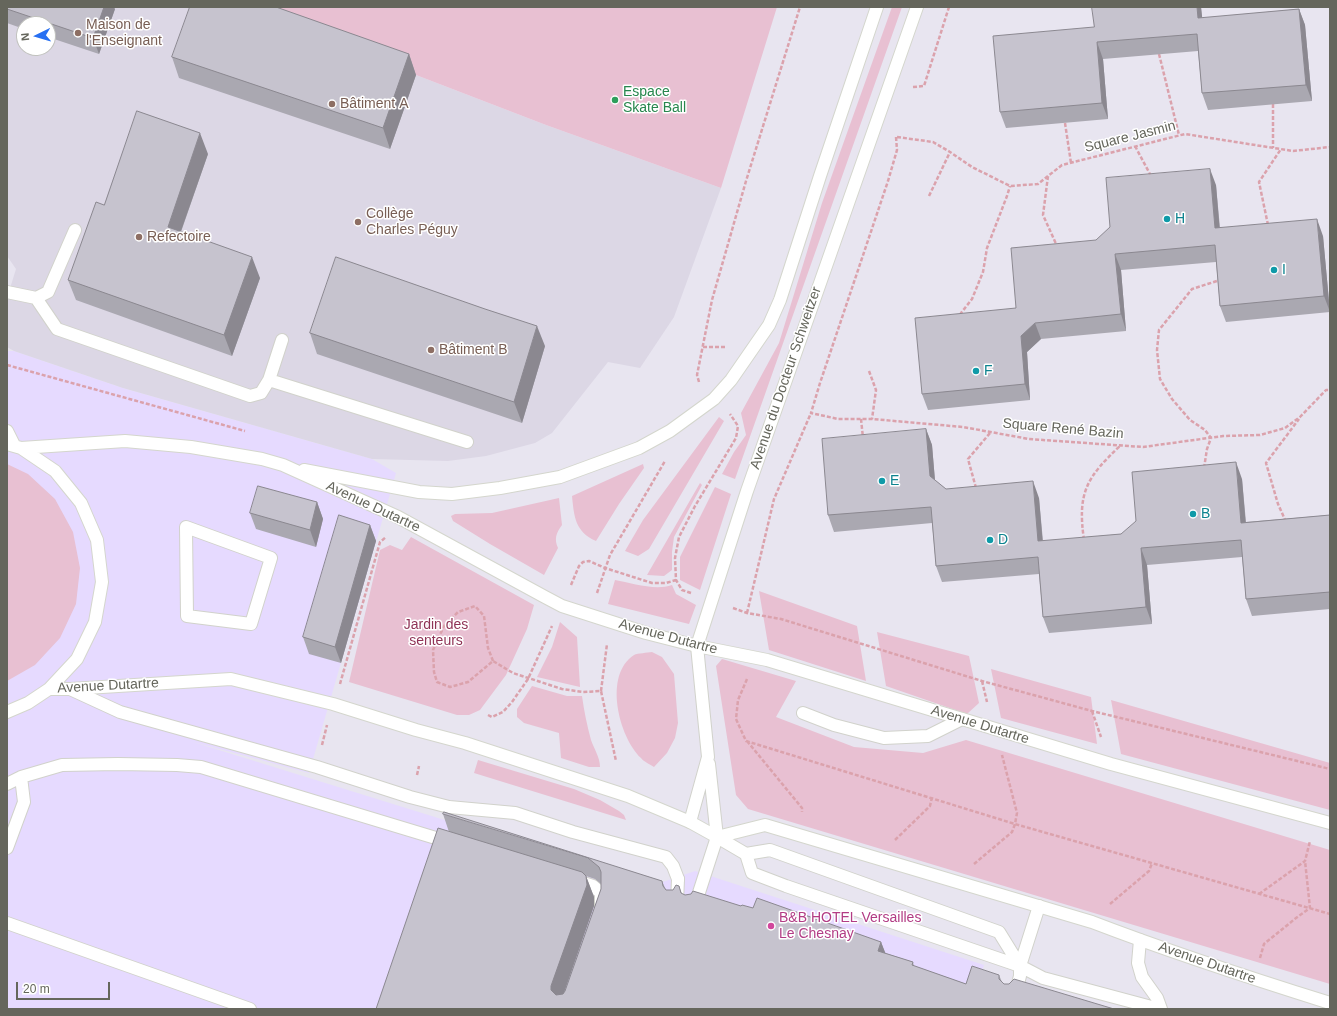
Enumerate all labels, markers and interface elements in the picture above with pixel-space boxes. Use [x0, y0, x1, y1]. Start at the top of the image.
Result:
north arrow [16, 16, 56, 56]
place label: Maison de l'Enseignant [86, 17, 162, 50]
marker: Maison de l'Enseignant [73, 28, 83, 38]
text: N [19, 32, 31, 41]
place label: Espace Skate Ball [623, 84, 686, 116]
marker: Espace Skate Ball [610, 95, 620, 105]
place label: Bâtiment A [340, 96, 408, 112]
marker: Bâtiment A [327, 99, 337, 109]
street label: Square Jasmin [1083, 118, 1177, 156]
place label: Collège Charles Péguy [366, 206, 458, 238]
place label: H [1175, 211, 1185, 227]
marker: H [1162, 214, 1172, 224]
marker: Collège Charles Péguy [353, 217, 363, 227]
place label: Refectoire [147, 229, 211, 245]
marker: Refectoire [134, 232, 144, 242]
place label: I [1282, 262, 1286, 278]
marker: I [1269, 265, 1279, 275]
street label: Avenue du Docteur Schweitzer [747, 285, 825, 471]
place label: Bâtiment B [439, 342, 507, 358]
marker: Bâtiment B [426, 345, 436, 355]
place label: F [984, 363, 993, 379]
marker: F [971, 366, 981, 376]
street label: Square René Bazin [1002, 415, 1124, 443]
place label: E [890, 473, 899, 489]
marker: E [877, 476, 887, 486]
street label: Avenue Dutartre [323, 478, 423, 536]
place label: B [1201, 506, 1210, 522]
marker: B [1188, 509, 1198, 519]
place label: D [998, 532, 1008, 548]
marker: D [985, 535, 995, 545]
street label: Avenue Dutartre [617, 616, 719, 658]
park label: Jardin des senteurs [404, 617, 468, 650]
street label: Avenue Dutartre [57, 675, 159, 697]
street label: Avenue Dutartre [929, 702, 1031, 748]
place label: B&B HOTEL Versailles Le Chesnay [779, 910, 921, 942]
marker: B&B HOTEL Versailles Le Chesnay [766, 921, 776, 931]
street label: Avenue Dutartre [1156, 939, 1258, 987]
scale bar [18, 974, 112, 1000]
text: 20 m [23, 982, 50, 996]

